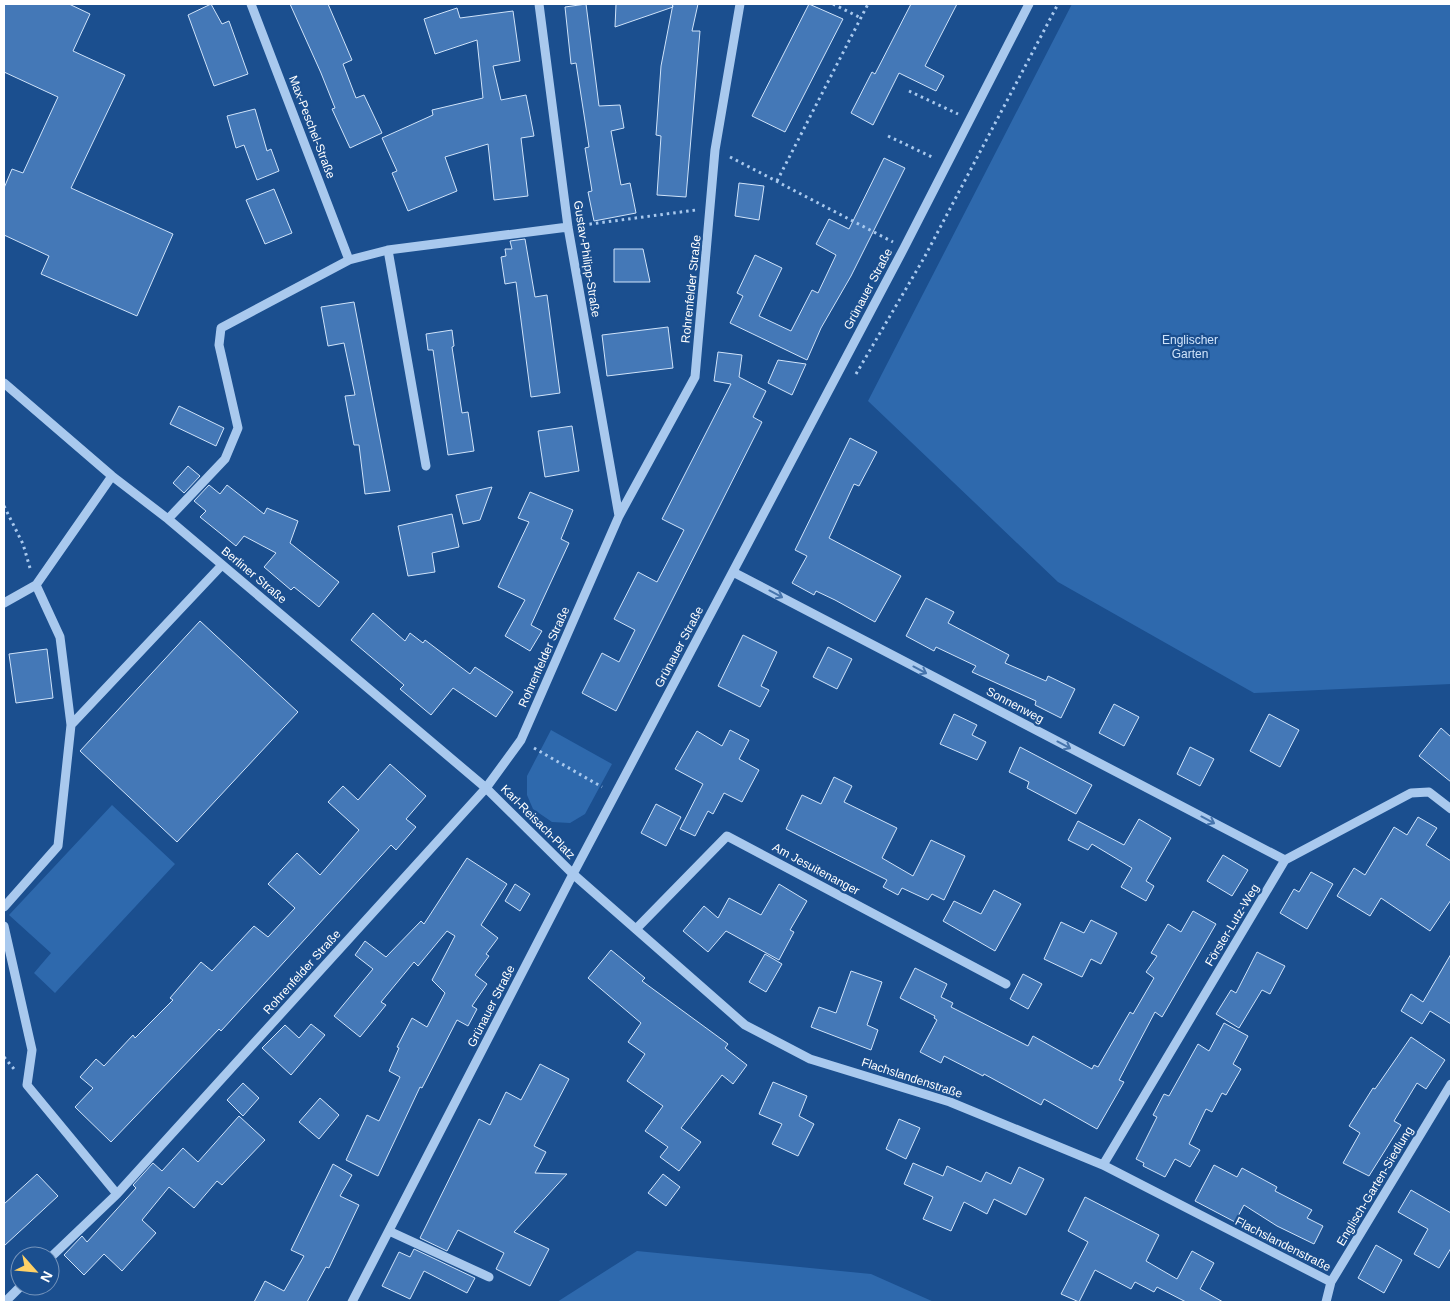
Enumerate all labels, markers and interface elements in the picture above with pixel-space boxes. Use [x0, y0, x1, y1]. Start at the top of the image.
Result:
street label: Max-Peschel-Straße [286, 73, 338, 181]
street label: Gustav-Philipp-Straße [571, 200, 603, 319]
street label: Rohrenfelder Straße [678, 234, 704, 344]
street label: Grünauer Straße [841, 246, 895, 332]
park label: Englischer Garten [1162, 333, 1218, 361]
street label: Berliner Straße [219, 544, 290, 607]
one-way arrow [769, 589, 784, 599]
street label: Rohrenfelder Straße [515, 604, 573, 710]
street label: Grünauer Straße [652, 604, 706, 690]
one-way arrow [913, 665, 928, 675]
street label: Sonnenweg [984, 684, 1046, 726]
one-way arrow [1057, 740, 1072, 750]
street label: Karl-Reisach-Platz [498, 782, 578, 862]
one-way arrow [1201, 815, 1216, 825]
street label: Am Jesuitenanger [770, 840, 862, 898]
street label: Förster-Lutz-Weg [1202, 881, 1262, 969]
street label: Rohrenfelder Straße [260, 927, 344, 1017]
street label: Grünauer Straße [464, 962, 518, 1049]
street label: Flachslandenstraße [860, 1055, 965, 1101]
street label: Englisch-Garten-Siedlung [1334, 1124, 1416, 1248]
street label: Flachslandenstraße [1233, 1214, 1333, 1274]
north arrow [10, 1246, 60, 1296]
text: N [37, 1269, 56, 1285]

